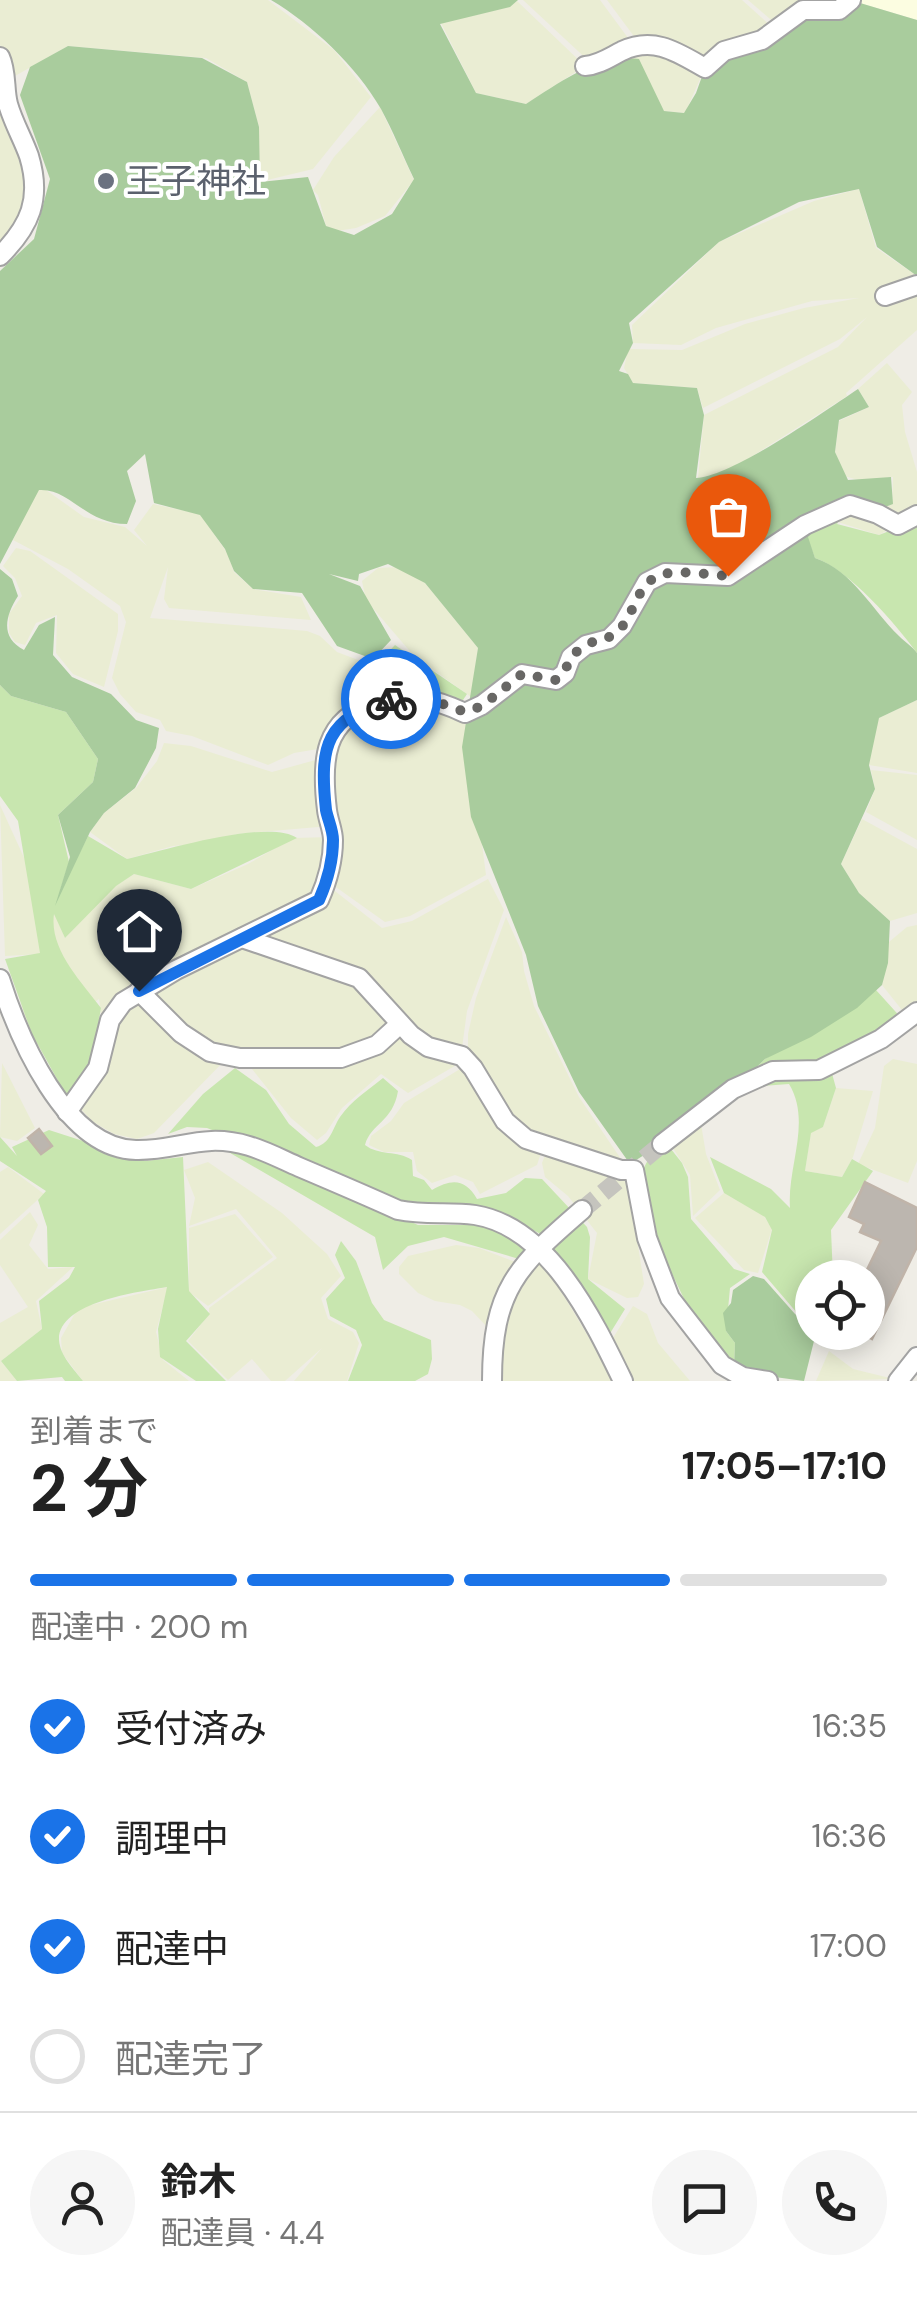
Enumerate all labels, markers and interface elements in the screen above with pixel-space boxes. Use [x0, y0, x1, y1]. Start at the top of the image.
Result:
place label: 王子神社 [126, 158, 266, 204]
marker: 王子神社 [95, 170, 117, 192]
pin [686, 474, 771, 577]
icon: bag [701, 489, 756, 544]
courier [341, 649, 441, 749]
icon: bike [364, 672, 419, 727]
pin [97, 889, 182, 992]
icon: home [112, 904, 167, 959]
map controls [795, 1260, 885, 1350]
button: locate [795, 1260, 885, 1350]
text: 到着まで [30, 1410, 158, 1452]
text: 17:05–17:10 [682, 1441, 887, 1491]
text: 2 分 [30, 1447, 148, 1531]
text: 配達中 · 200 m [30, 1606, 248, 1648]
icon: check [30, 1699, 85, 1754]
text: 受付済み [115, 1704, 267, 1754]
text: 16:35 [812, 1705, 887, 1747]
icon: check [30, 1809, 85, 1864]
text: 調理中 [115, 1814, 229, 1864]
text: 16:36 [811, 1815, 887, 1857]
icon: check [30, 1919, 85, 1974]
text: 配達中 [115, 1924, 229, 1974]
text: 17:00 [810, 1925, 887, 1967]
text: 配達完了 [115, 2034, 267, 2084]
button: person [30, 2150, 135, 2255]
button: chat [652, 2150, 757, 2255]
button: phone [782, 2150, 887, 2255]
text: 鈴木 [160, 2157, 236, 2207]
text: 配達員 · 4.4 [160, 2212, 325, 2254]

